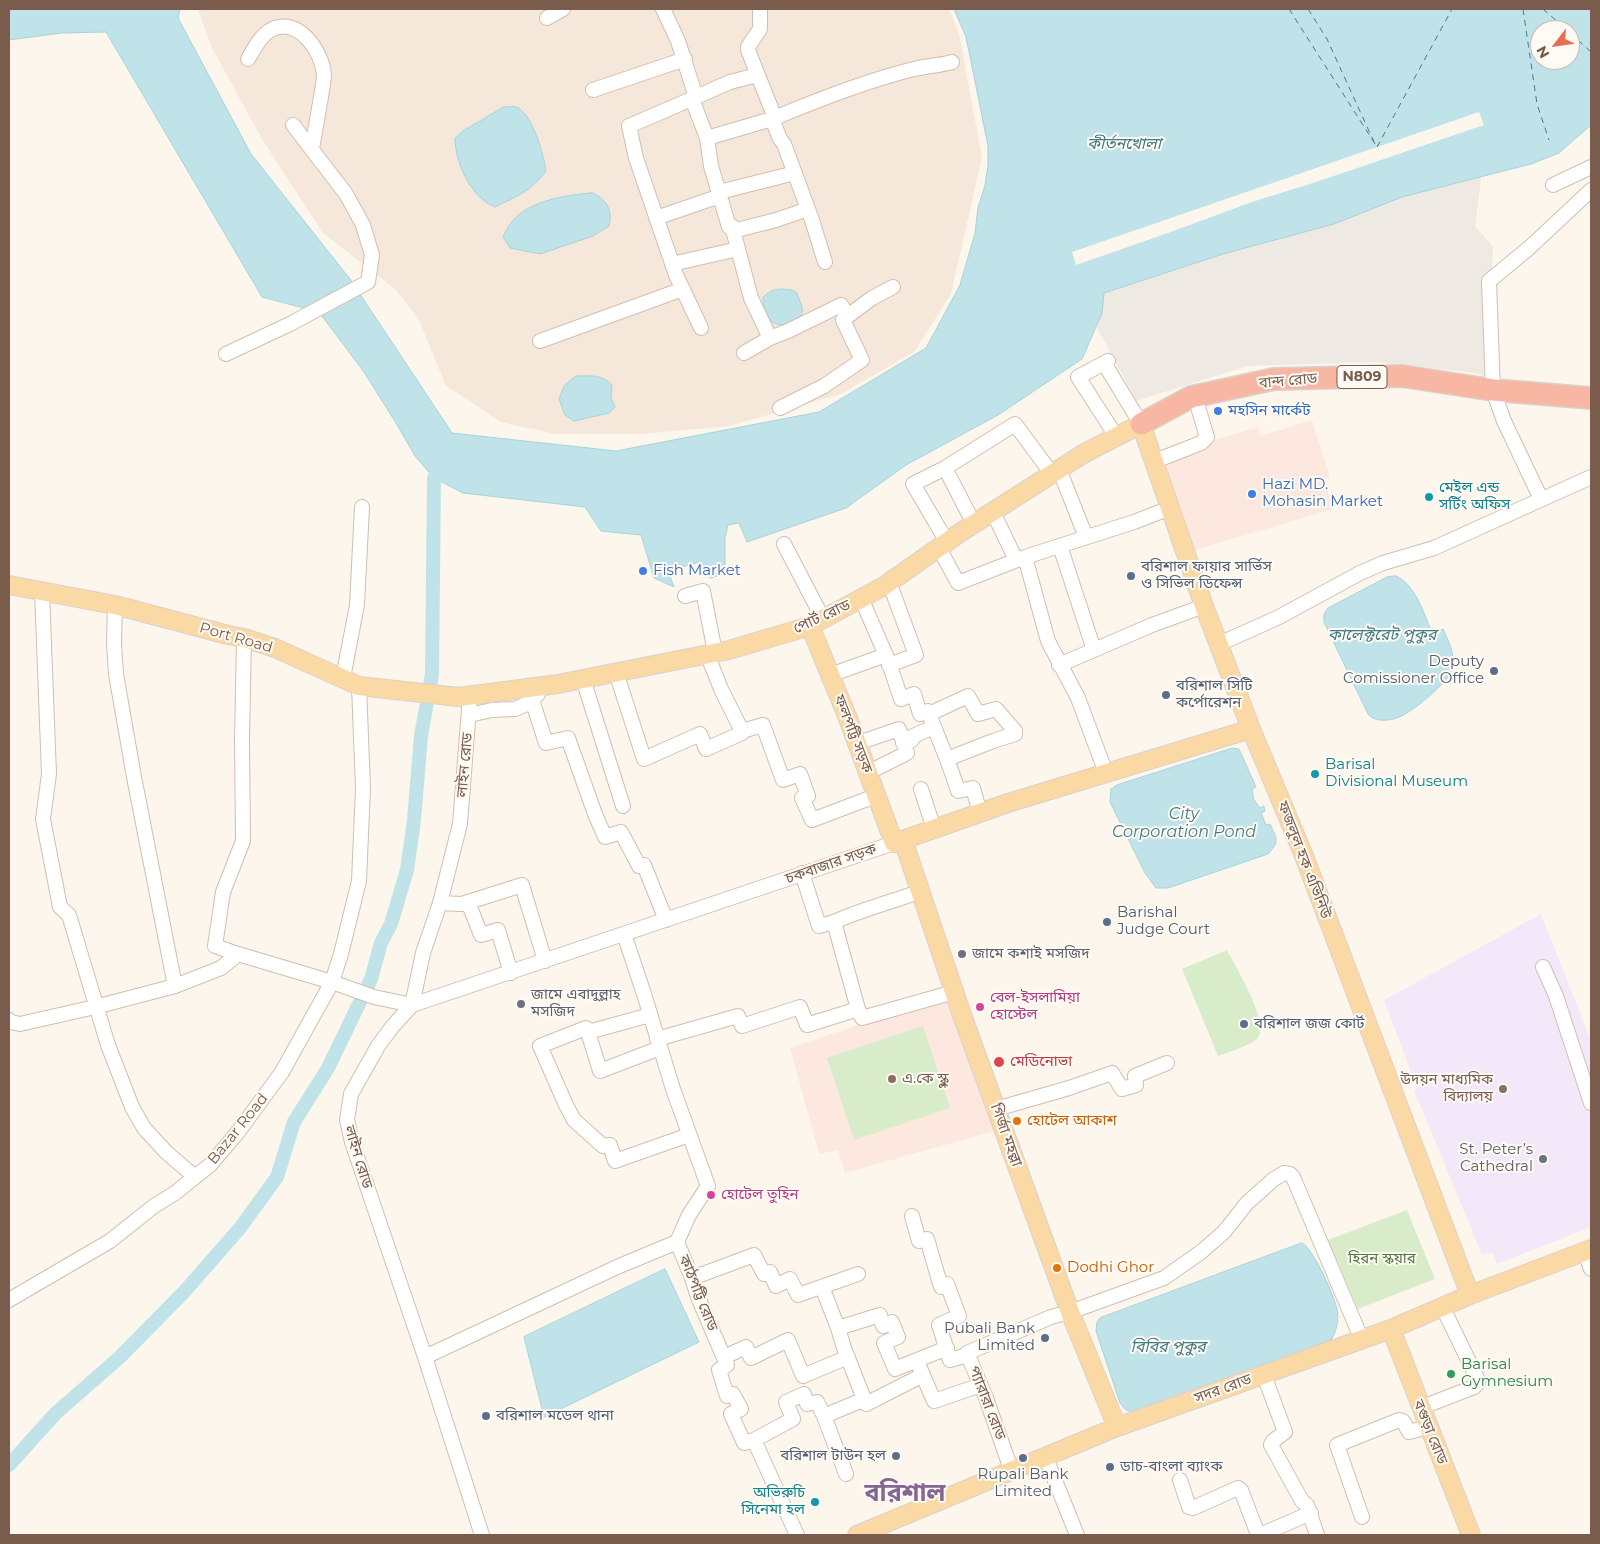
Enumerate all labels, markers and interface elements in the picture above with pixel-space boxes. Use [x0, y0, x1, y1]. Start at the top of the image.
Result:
north arrow [1530, 20, 1580, 70]
text: N [1532, 43, 1553, 61]
water label: কীর্তনখোলা [1087, 134, 1161, 154]
road number: N809 [1337, 366, 1387, 388]
street label: বান্দ রোড [1258, 369, 1318, 393]
place label: মহসিন মার্কেট [1228, 402, 1310, 420]
marker: মহসিন মার্কেট [1212, 405, 1224, 417]
place label: Hazi MD. Mohasin Market [1262, 476, 1383, 511]
place label: মেইল এন্ড সর্টিং অফিস [1439, 479, 1510, 514]
marker: Hazi MD. Mohasin Market [1246, 488, 1258, 500]
marker: মেইল এন্ড সর্টিং অফিস [1423, 491, 1435, 503]
place label: বরিশাল ফায়ার সার্ভিস ও সিভিল ডিফেন্স [1141, 558, 1272, 593]
place label: Fish Market [653, 562, 741, 580]
marker: Fish Market [637, 565, 649, 577]
marker: বরিশাল ফায়ার সার্ভিস ও সিভিল ডিফেন্স [1125, 570, 1137, 582]
street label: পোর্ট রোড [791, 596, 853, 638]
street label: Port Road [197, 619, 275, 657]
water label: কালেক্টরেট পুকুর [1328, 625, 1436, 645]
place label: Deputy Comissioner Office [1343, 653, 1484, 688]
marker: Deputy Comissioner Office [1488, 665, 1500, 677]
place label: বরিশাল সিটি কর্পোরেশন [1176, 677, 1252, 712]
marker: বরিশাল সিটি কর্পোরেশন [1160, 689, 1172, 701]
street label: ফলপট্টি সড়ক [830, 692, 876, 776]
street label: লাইন রোড [453, 732, 477, 798]
place label: Barisal Divisional Museum [1325, 756, 1468, 791]
marker: Barisal Divisional Museum [1309, 768, 1321, 780]
street label: ফজলুল হক এভিনিউ [1273, 799, 1335, 921]
water label: City Corporation Pond [1112, 804, 1256, 842]
street label: চকবাজার সড়ক [783, 840, 879, 888]
place label: Barishal Judge Court [1117, 904, 1210, 939]
marker: Barishal Judge Court [1101, 916, 1113, 928]
place label: জামে কশাই মসজিদ [972, 945, 1089, 963]
marker: জামে কশাই মসজিদ [956, 948, 968, 960]
place label: জামে এবাদুল্লাহ মসজিদ [531, 986, 621, 1021]
place label: বেল-ইসলামিয়া হোস্টেল [990, 989, 1080, 1024]
marker: জামে এবাদুল্লাহ মসজিদ [515, 998, 527, 1010]
marker: বেল-ইসলামিয়া হোস্টেল [974, 1001, 986, 1013]
place label: বরিশাল জজ কোর্ট [1254, 1015, 1364, 1033]
marker: বরিশাল জজ কোর্ট [1238, 1018, 1250, 1030]
place label: মেডিনোভা [1010, 1053, 1072, 1071]
marker: মেডিনোভা [992, 1055, 1006, 1069]
place label: এ.কে স্কুল [902, 1070, 949, 1088]
place label: উদয়ন মাধ্যমিক বিদ্যালয় [1400, 1071, 1493, 1106]
marker: এ.কে স্কুল [886, 1073, 898, 1085]
marker: উদয়ন মাধ্যমিক বিদ্যালয় [1497, 1083, 1509, 1095]
street label: Bazar Road [204, 1090, 272, 1168]
street label: গির্জা মহল্লা [986, 1101, 1026, 1169]
place label: হোটেল আকাশ [1027, 1112, 1117, 1130]
marker: হোটেল আকাশ [1011, 1115, 1023, 1127]
street label: লাইন রোড [340, 1123, 376, 1191]
place label: St. Peter’s Cathedral [1459, 1141, 1533, 1176]
marker: St. Peter’s Cathedral [1537, 1153, 1549, 1165]
place label: হোটেল তুহিন [721, 1186, 799, 1204]
marker: হোটেল তুহিন [705, 1189, 717, 1201]
park label: হিরন স্কয়ার [1348, 1250, 1416, 1268]
street label: কাঠপট্টি রোড [675, 1252, 721, 1334]
place label: Dodhi Ghor [1067, 1259, 1154, 1277]
marker: Dodhi Ghor [1051, 1262, 1063, 1274]
place label: Pubali Bank Limited [944, 1320, 1035, 1355]
marker: Pubali Bank Limited [1039, 1332, 1051, 1344]
water label: বিবির পুকুর [1130, 1337, 1206, 1357]
place label: Barisal Gymnesium [1461, 1356, 1553, 1391]
street label: প্যারারা রোড [965, 1364, 1009, 1442]
marker: Barisal Gymnesium [1445, 1368, 1457, 1380]
street label: সদর রোড [1192, 1370, 1254, 1408]
street label: বগুড়া রোড [1409, 1397, 1451, 1467]
place label: বরিশাল মডেল থানা [496, 1407, 614, 1425]
marker: বরিশাল মডেল থানা [480, 1410, 492, 1422]
place label: বরিশাল টাউন হল [780, 1447, 886, 1465]
marker: বরিশাল টাউন হল [890, 1450, 902, 1462]
marker: Rupali Bank Limited [1017, 1452, 1029, 1464]
place label: ডাচ-বাংলা ব্যাংক [1120, 1458, 1223, 1476]
marker: ডাচ-বাংলা ব্যাংক [1104, 1461, 1116, 1473]
place label: Rupali Bank Limited [977, 1466, 1069, 1501]
district label: বরিশাল [865, 1479, 945, 1509]
place label: অভিরুচি সিনেমা হল [741, 1484, 805, 1519]
marker: অভিরুচি সিনেমা হল [809, 1496, 821, 1508]

